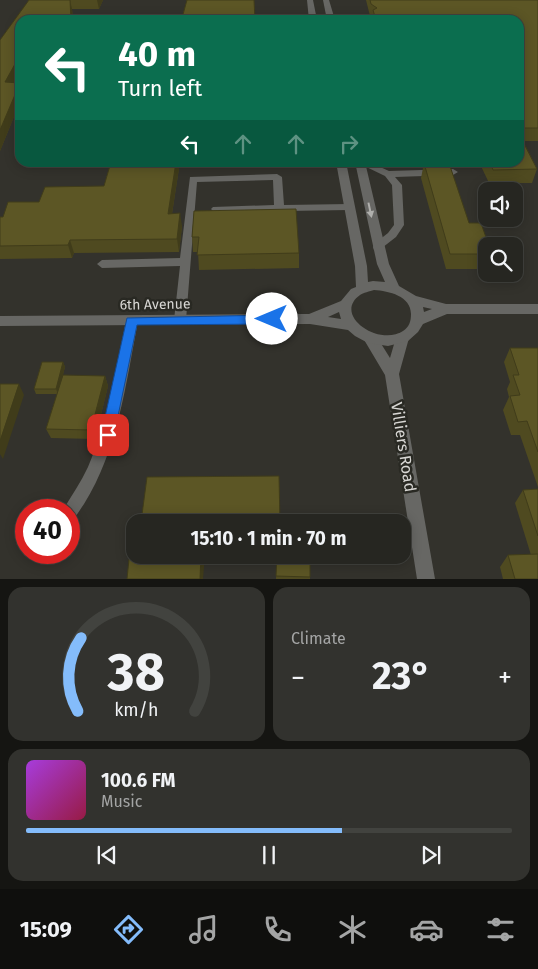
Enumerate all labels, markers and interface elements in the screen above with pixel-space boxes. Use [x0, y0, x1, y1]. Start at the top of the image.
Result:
text: 40 m [118, 33, 196, 75]
icon: left [35, 35, 100, 100]
text: Turn left [118, 75, 202, 102]
icon: left [176, 130, 204, 158]
icon: ahead [229, 130, 257, 158]
icon: ahead [282, 130, 310, 158]
icon: right [335, 130, 363, 158]
map controls [478, 182, 523, 282]
button: sound [478, 182, 523, 227]
one-way arrow [366, 203, 374, 218]
button: search [478, 237, 523, 282]
position arrow [245, 292, 297, 344]
street label: 6th Avenue [119, 295, 191, 314]
street label: Villiers Road [387, 401, 420, 493]
pin [87, 414, 129, 456]
icon: arrive [94, 421, 122, 449]
speed limit sign: 40 [15, 499, 80, 564]
text: 15:10 · 1 min · 70 m [190, 527, 347, 550]
text: Climate [291, 629, 346, 648]
text: 38 [107, 641, 165, 704]
text: 23° [372, 653, 431, 699]
text: − [291, 661, 305, 694]
text: + [498, 661, 512, 694]
text: km/h [114, 699, 159, 721]
text: 100.6 FM [101, 769, 175, 792]
text: Music [101, 792, 142, 811]
icon: previous [93, 841, 121, 869]
icon: pause [255, 841, 283, 869]
icon: next [417, 841, 445, 869]
icon: directions [111, 912, 146, 947]
icon: music [186, 912, 221, 947]
icon: phone [260, 912, 295, 947]
icon: climate [335, 912, 370, 947]
icon: car [409, 912, 444, 947]
icon: filters [483, 912, 518, 947]
text: 15:09 [20, 916, 72, 943]

